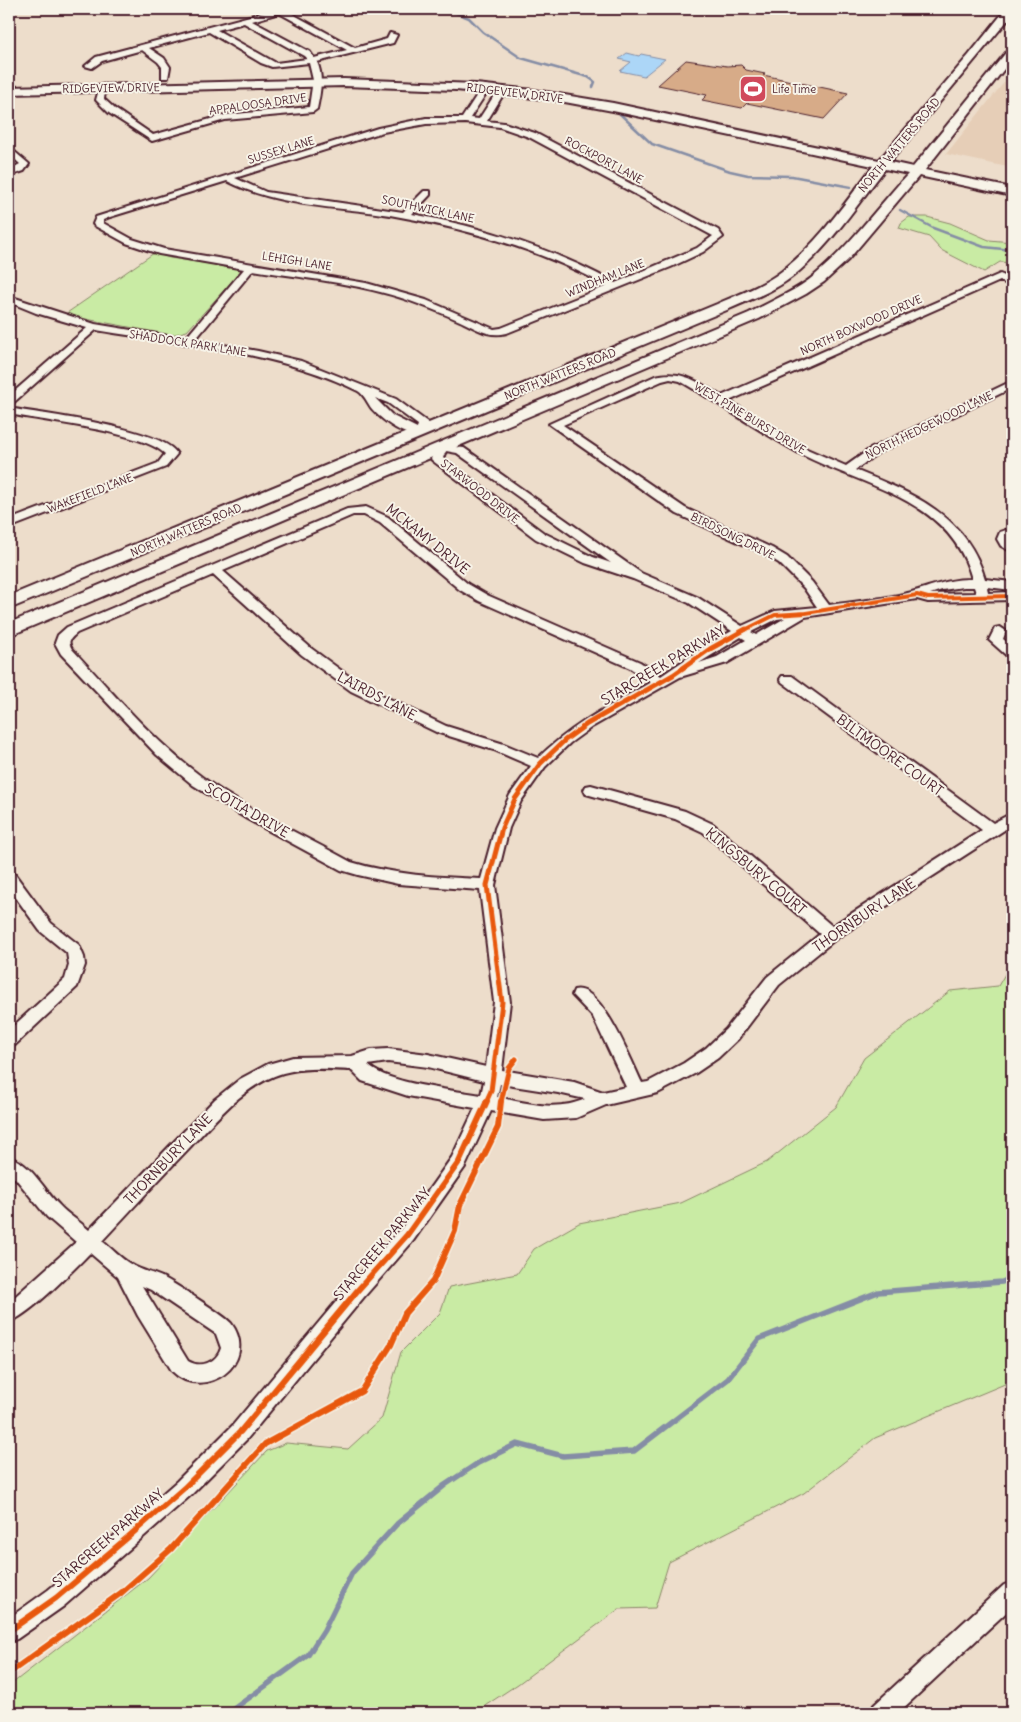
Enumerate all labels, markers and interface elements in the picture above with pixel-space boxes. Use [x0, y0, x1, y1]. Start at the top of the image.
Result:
sports icon: Life Time [738, 74, 768, 104]
street label: RIDGEVIEW DRIVE [62, 80, 160, 96]
street label: RIDGEVIEW DRIVE [466, 80, 564, 106]
place label: Life Time [772, 82, 816, 96]
street label: APPALOOSA DRIVE [208, 90, 308, 118]
street label: NORTH WATTERS ROAD [855, 95, 943, 195]
street label: SUSSEX LANE [246, 133, 316, 167]
street label: ROCKPORT LANE [562, 133, 646, 187]
street label: SOUTHWICK LANE [380, 192, 476, 226]
street label: LEHIGH LANE [261, 249, 333, 273]
street label: WINDHAM LANE [564, 256, 646, 300]
street label: NORTH BOXWOOD DRIVE [798, 292, 924, 358]
street label: SHADDOCK PARK LANE [128, 327, 248, 359]
street label: NORTH WATTERS ROAD [502, 345, 618, 403]
street label: WEST PINE BURST DRIVE [692, 379, 808, 457]
street label: NORTH HEDGEWOOD LANE [863, 388, 995, 462]
street label: STARWOOD DRIVE [438, 456, 522, 526]
street label: WAKEFIELD LANE [45, 470, 135, 516]
street label: NORTH WATTERS ROAD [128, 500, 244, 560]
street label: MCKAMY DRIVE [382, 500, 474, 578]
street label: BIRDSONG DRIVE [688, 509, 778, 563]
street label: STARCREEK PARKWAY [598, 621, 729, 709]
street label: LAIRDS LANE [334, 668, 420, 724]
street label: BILTMOORE COURT [833, 710, 947, 800]
street label: SCOTIA DRIVE [201, 779, 293, 841]
street label: KINGSBURY COURT [702, 824, 810, 918]
street label: THORNBURY LANE [809, 874, 919, 956]
street label: THORNBURY LANE [120, 1110, 216, 1208]
street label: STARCREEK PARKWAY [329, 1184, 435, 1304]
street label: STARCREEK PARKWAY [49, 1484, 168, 1591]

